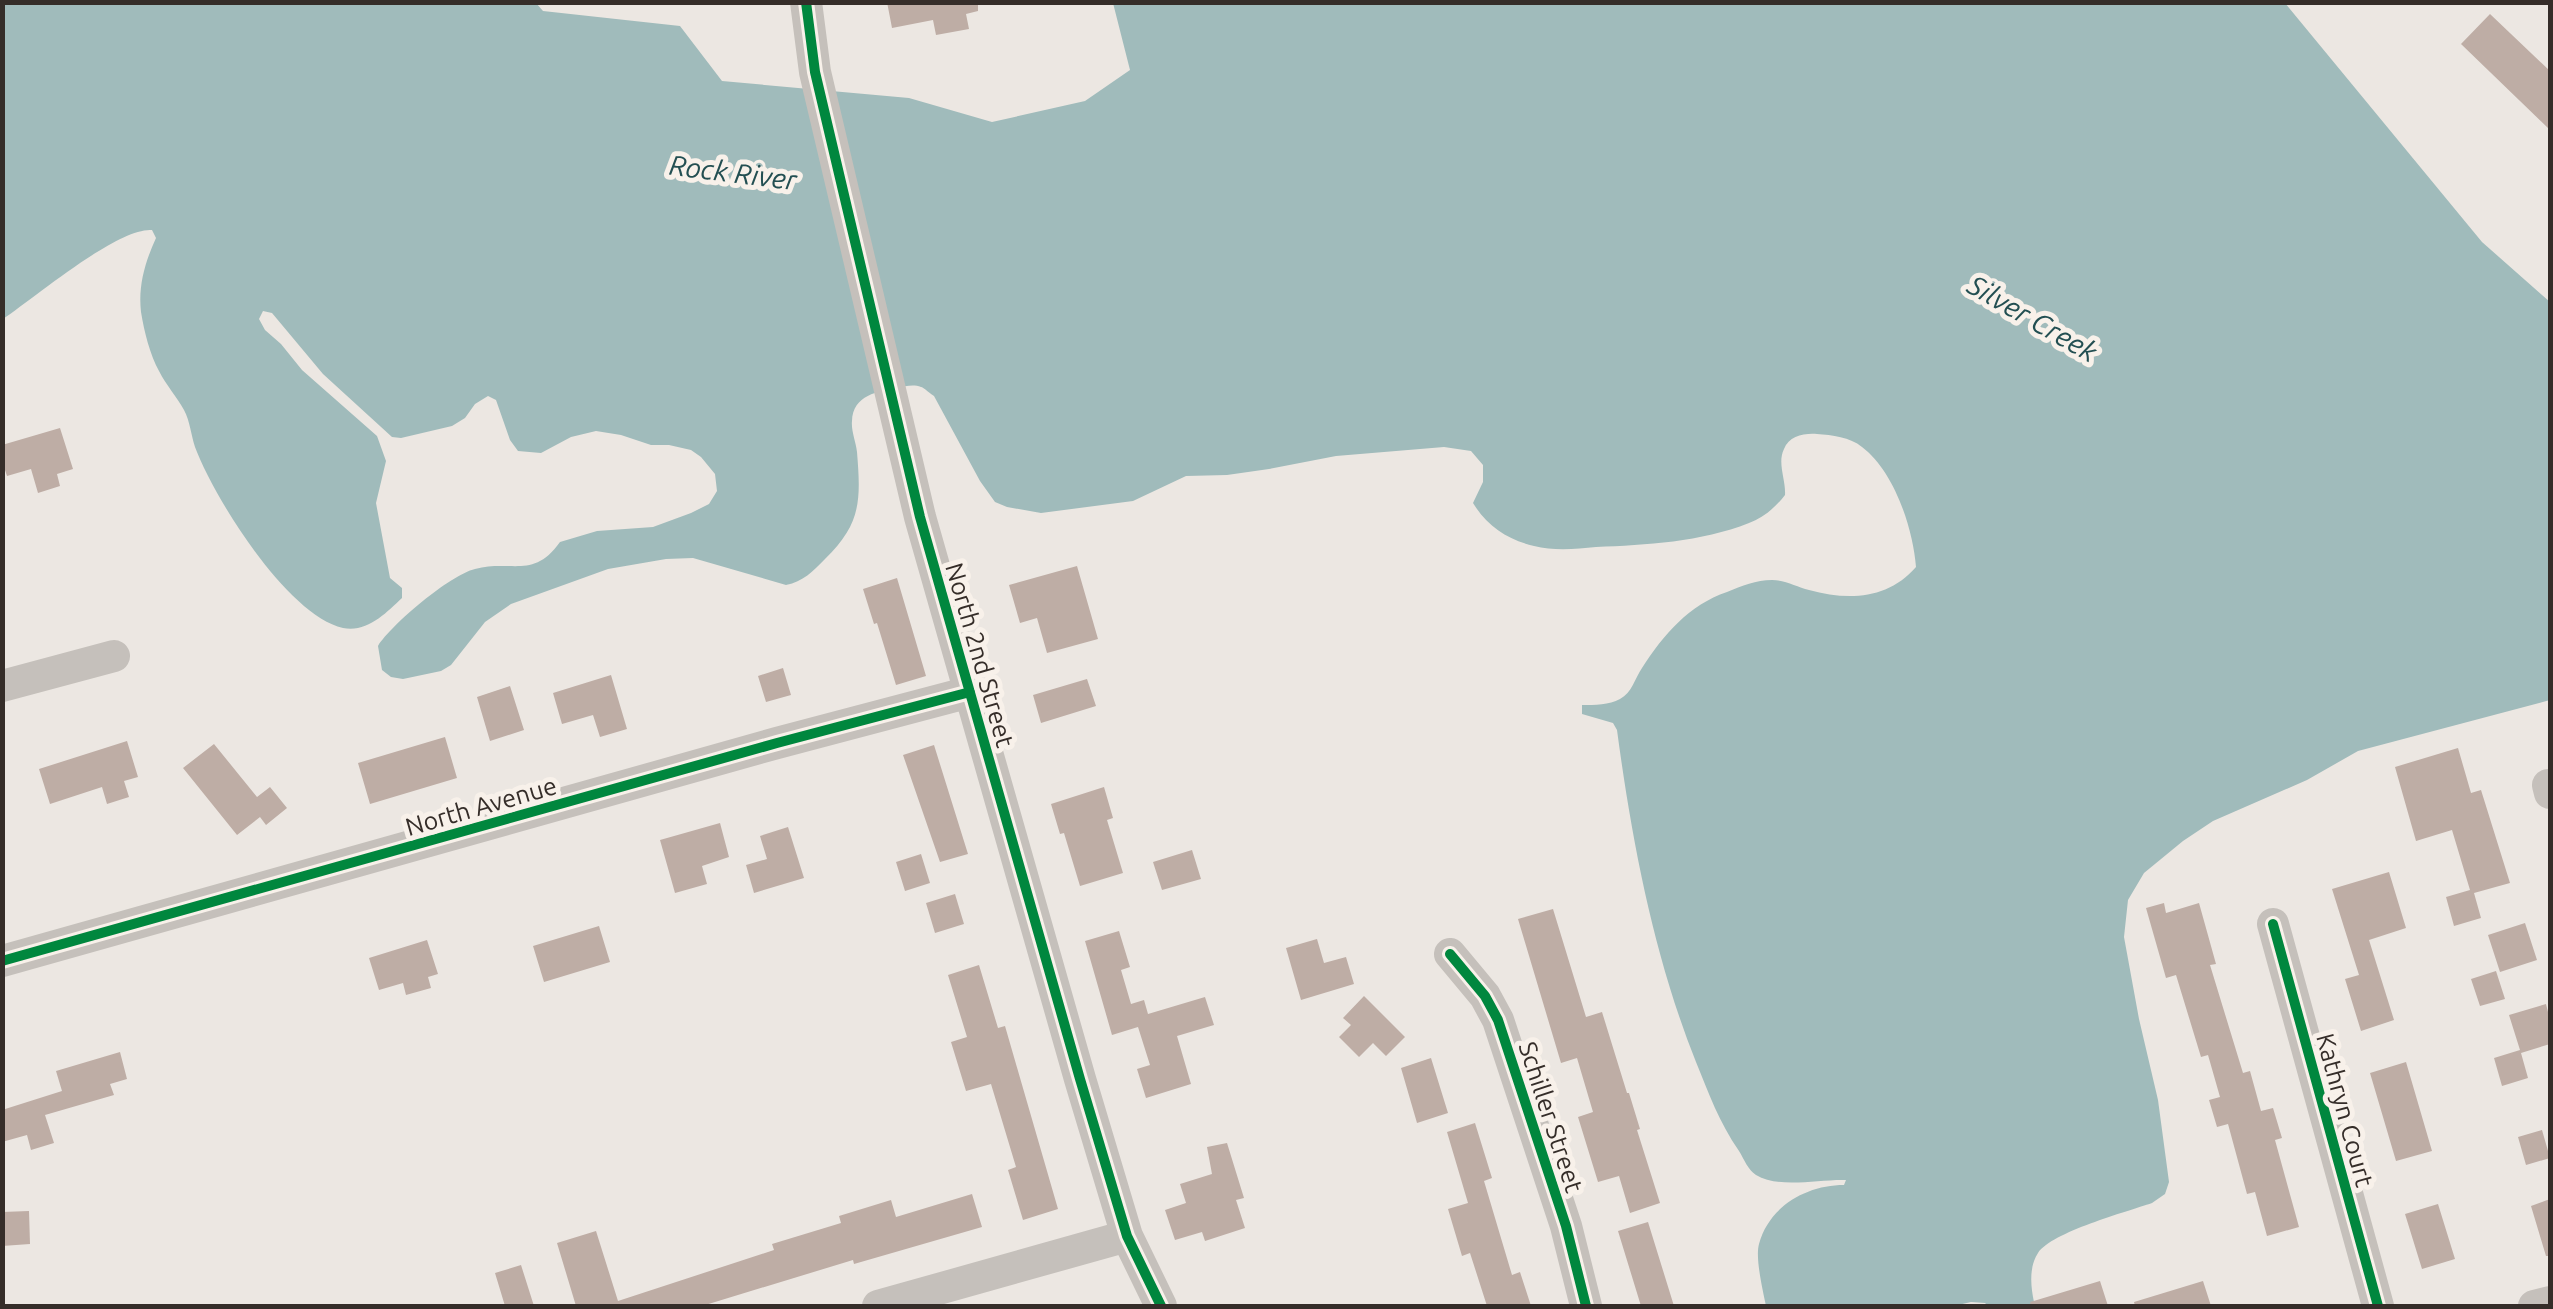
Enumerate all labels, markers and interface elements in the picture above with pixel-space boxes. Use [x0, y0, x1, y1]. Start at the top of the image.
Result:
water label: Rock River [668, 149, 800, 195]
water label: Silver Creek [1962, 268, 2104, 368]
street label: North 2nd Street [940, 560, 1020, 750]
street label: North Avenue [402, 771, 560, 841]
street label: Kathryn Court [2311, 1030, 2379, 1190]
street label: Schiller Street [1513, 1038, 1589, 1196]

